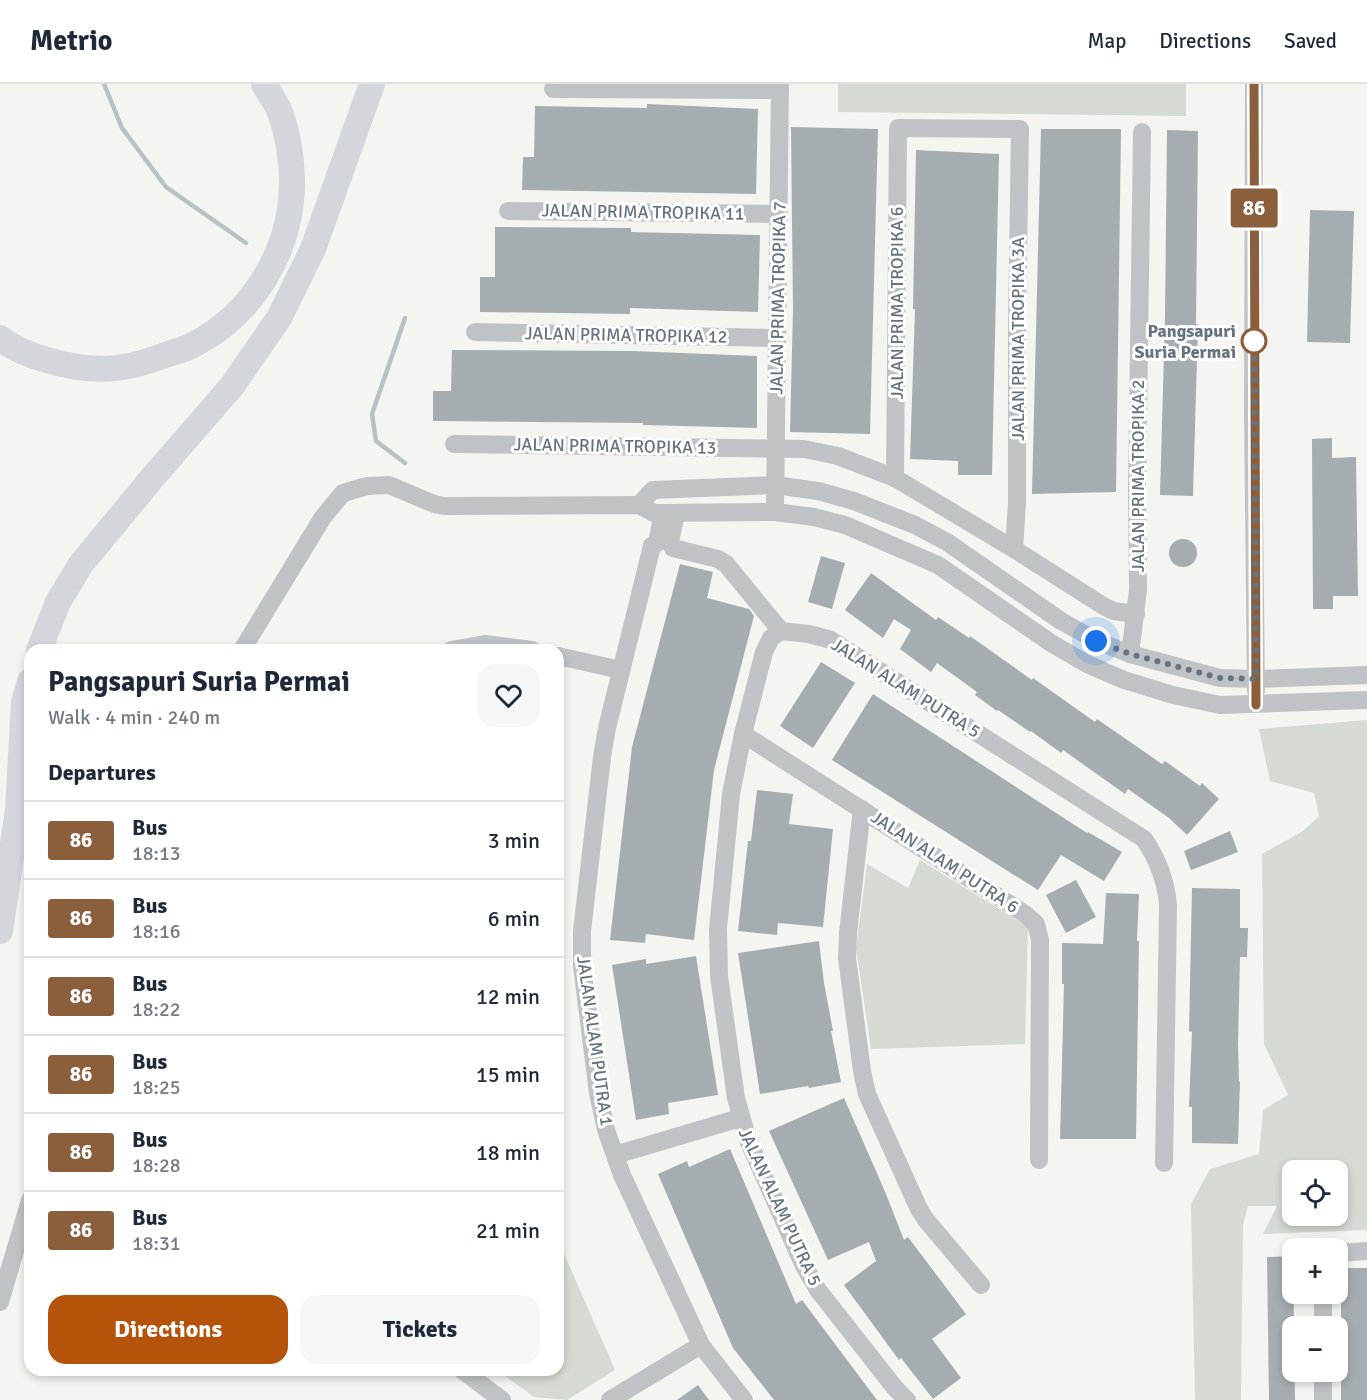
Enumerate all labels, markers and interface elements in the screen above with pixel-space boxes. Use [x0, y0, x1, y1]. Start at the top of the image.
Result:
text: Metrio [30, 24, 112, 58]
text: Map [1088, 28, 1126, 54]
text: Directions [1159, 28, 1251, 54]
text: Saved [1284, 28, 1337, 54]
line badge: 86 [1227, 188, 1281, 228]
text: 86 [1243, 195, 1265, 221]
street label: JALAN PRIMA TROPIKA 11 [541, 199, 745, 225]
street label: JALAN PRIMA TROPIKA 7 [765, 201, 791, 395]
street label: JALAN PRIMA TROPIKA 6 [886, 206, 908, 400]
street label: JALAN PRIMA TROPIKA 3A [1007, 237, 1029, 441]
place label: Pangsapuri Suria Permai [1135, 320, 1236, 363]
street label: JALAN PRIMA TROPIKA 12 [524, 322, 728, 348]
marker: Pangsapuri Suria Permai [1241, 328, 1267, 354]
street label: JALAN PRIMA TROPIKA 2 [1127, 379, 1149, 573]
street label: JALAN PRIMA TROPIKA 13 [513, 433, 717, 459]
your location [1081, 626, 1111, 656]
street label: JALAN ALAM PUTRA 5 [827, 633, 985, 743]
button: heart [477, 664, 540, 727]
text: Pangsapuri Suria Permai [48, 665, 350, 699]
text: Walk · 4 min · 240 m [48, 705, 220, 730]
text: Departures [48, 759, 156, 786]
street label: JALAN ALAM PUTRA 6 [867, 806, 1023, 918]
text: Bus [132, 814, 167, 841]
text: 86 [70, 827, 92, 853]
text: 3 min [488, 827, 540, 854]
text: 18:13 [132, 841, 181, 866]
text: Bus [132, 892, 167, 919]
text: 86 [70, 905, 92, 931]
text: 6 min [488, 905, 540, 932]
text: 18:16 [132, 919, 181, 944]
street label: JALAN ALAM PUTRA 1 [572, 955, 618, 1127]
text: Bus [132, 970, 167, 997]
text: 86 [70, 983, 92, 1009]
text: 12 min [476, 983, 540, 1010]
text: 18:22 [132, 997, 181, 1022]
text: Bus [132, 1048, 167, 1075]
text: 86 [70, 1061, 92, 1087]
text: 15 min [476, 1061, 540, 1088]
text: 18:25 [132, 1075, 181, 1100]
street label: JALAN ALAM PUTRA 5 [734, 1125, 826, 1289]
text: Bus [132, 1126, 167, 1153]
text: 86 [70, 1139, 92, 1165]
text: 18 min [476, 1139, 540, 1166]
text: 18:28 [132, 1153, 181, 1178]
map controls [1282, 1160, 1348, 1382]
button: locate [1282, 1160, 1348, 1226]
text: Bus [132, 1204, 167, 1231]
text: 86 [70, 1217, 92, 1243]
text: 21 min [476, 1217, 540, 1244]
text: 18:31 [132, 1231, 181, 1256]
button: + [1282, 1238, 1348, 1304]
button: Directions [48, 1295, 288, 1364]
button: Tickets [300, 1295, 540, 1364]
button: − [1282, 1316, 1348, 1382]

